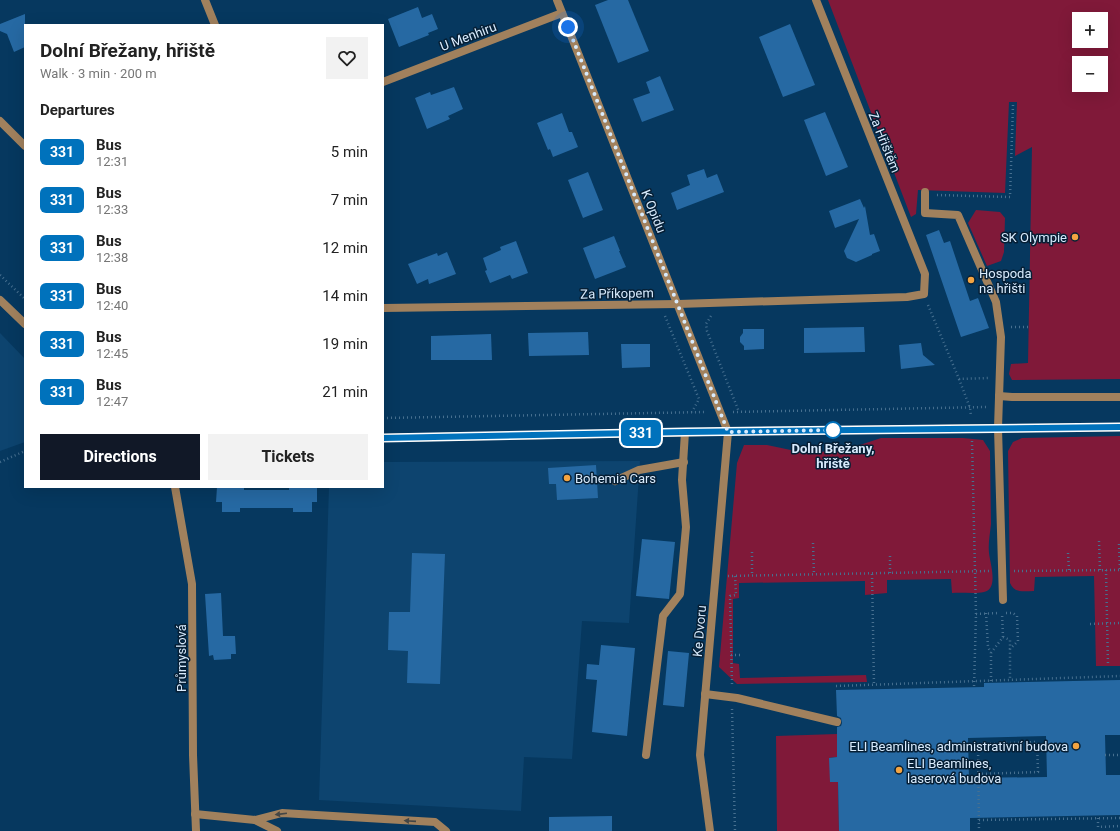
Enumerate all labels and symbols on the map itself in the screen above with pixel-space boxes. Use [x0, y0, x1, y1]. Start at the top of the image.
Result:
your location [558, 17, 578, 37]
street label: U Menhiru [438, 19, 498, 54]
street label: Za Hřištěm [866, 110, 904, 175]
street label: K Opidu [638, 187, 669, 235]
place label: SK Olympie [1001, 230, 1067, 245]
marker: SK Olympie [1070, 232, 1080, 242]
place label: Hospoda na hřišti [979, 266, 1032, 296]
marker: Hospoda na hřišti [966, 275, 976, 285]
street label: Za Příkopem [580, 285, 654, 302]
line badge: 331 [618, 420, 664, 446]
marker: Dolní Břežany, hřiště [824, 421, 842, 439]
place label: Dolní Břežany, hřiště [792, 441, 874, 471]
place label: Bohemia Cars [575, 471, 656, 486]
marker: Bohemia Cars [562, 473, 572, 483]
street label: Ke Dvoru [690, 605, 709, 658]
street label: Průmyslová [174, 624, 189, 692]
place label: ELI Beamlines, administrativní budova [849, 739, 1068, 754]
marker: ELI Beamlines, administrativní budova [1071, 741, 1081, 751]
place label: ELI Beamlines, laserová budova [907, 756, 1001, 786]
marker: ELI Beamlines, laserová budova [894, 765, 904, 775]
one-way arrow [275, 811, 287, 817]
one-way arrow [404, 817, 416, 824]

